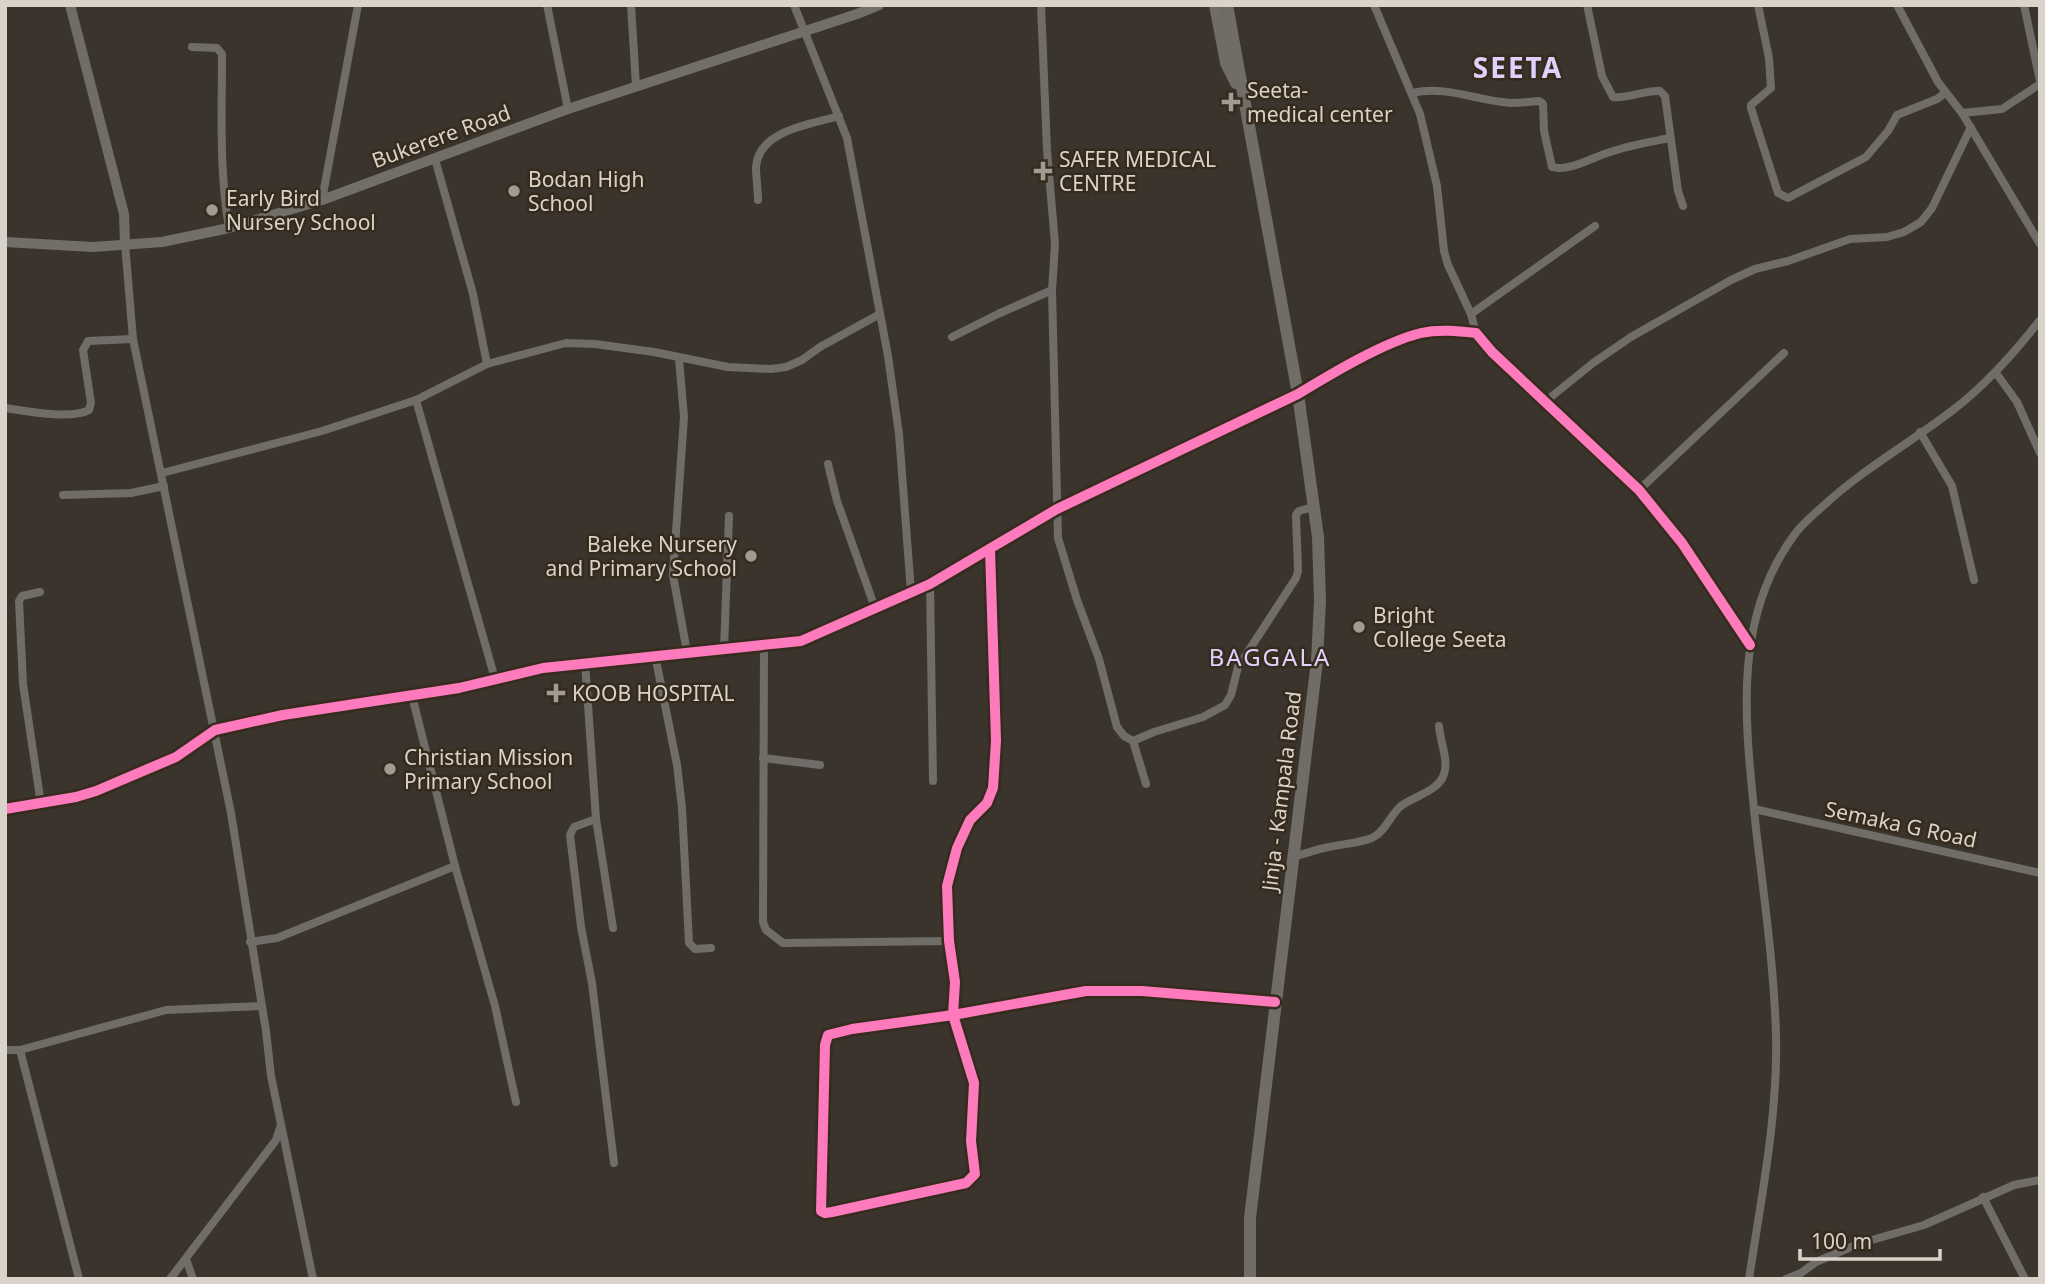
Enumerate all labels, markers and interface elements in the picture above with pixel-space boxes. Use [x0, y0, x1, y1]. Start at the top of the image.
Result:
district label: SEETA [1473, 48, 1563, 86]
place label: Seeta- medical center [1247, 76, 1393, 128]
marker: Seeta- medical center [1221, 92, 1241, 112]
street label: Bukerere Road [368, 98, 514, 174]
place label: SAFER MEDICAL CENTRE [1059, 145, 1216, 197]
marker: SAFER MEDICAL CENTRE [1033, 161, 1053, 181]
place label: Bodan High School [528, 165, 644, 217]
marker: Bodan High School [506, 183, 522, 199]
place label: Early Bird Nursery School [226, 184, 376, 236]
marker: Early Bird Nursery School [204, 202, 220, 218]
place label: Baleke Nursery and Primary School [545, 530, 737, 582]
marker: Baleke Nursery and Primary School [743, 548, 759, 564]
place label: Bright College Seeta [1373, 601, 1506, 653]
marker: Bright College Seeta [1351, 619, 1367, 635]
district label: BAGGALA [1209, 640, 1331, 673]
place label: KOOB HOSPITAL [572, 679, 734, 707]
marker: KOOB HOSPITAL [546, 683, 566, 703]
street label: Jinja - Kampala Road [1255, 689, 1307, 895]
place label: Christian Mission Primary School [404, 743, 573, 795]
marker: Christian Mission Primary School [382, 761, 398, 777]
street label: Semaka G Road [1823, 794, 1979, 854]
scale bar [1800, 1218, 1940, 1262]
text: 100 m [1811, 1227, 1872, 1255]

